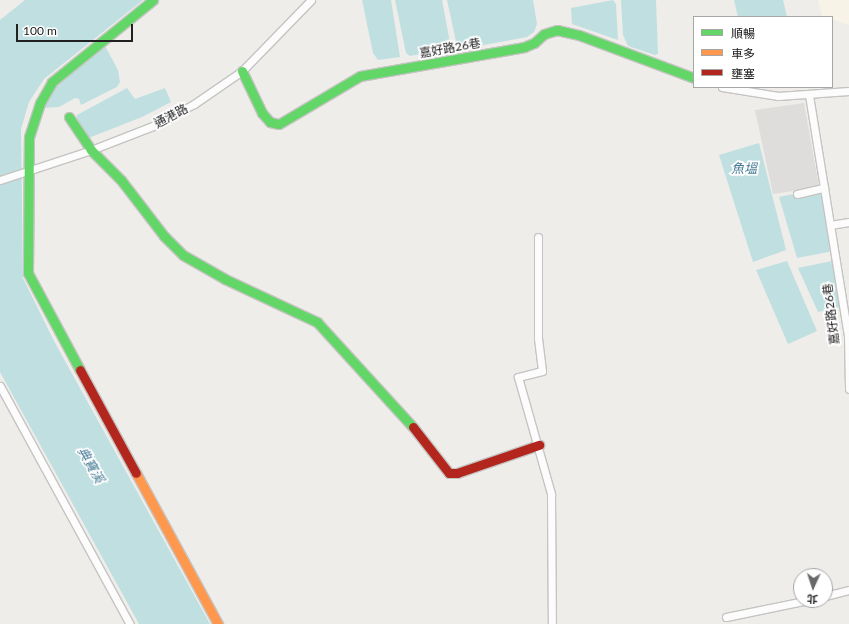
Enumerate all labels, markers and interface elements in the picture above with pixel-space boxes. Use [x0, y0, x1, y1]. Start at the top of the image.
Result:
scale bar [18, 16, 135, 42]
legend [693, 16, 833, 88]
text: 100 m [23, 23, 57, 38]
text: 順暢 [731, 26, 755, 41]
street label: 嘉好路26巷 [418, 36, 482, 60]
text: 車多 [731, 46, 755, 61]
text: 壅塞 [731, 66, 755, 81]
street label: 通港路 [152, 101, 190, 131]
water label: 魚塭 [731, 160, 757, 176]
street label: 嘉好路26巷 [820, 282, 842, 346]
water label: 典寶溪 [74, 444, 108, 486]
north arrow [793, 568, 833, 608]
text: 北 [807, 593, 818, 606]

